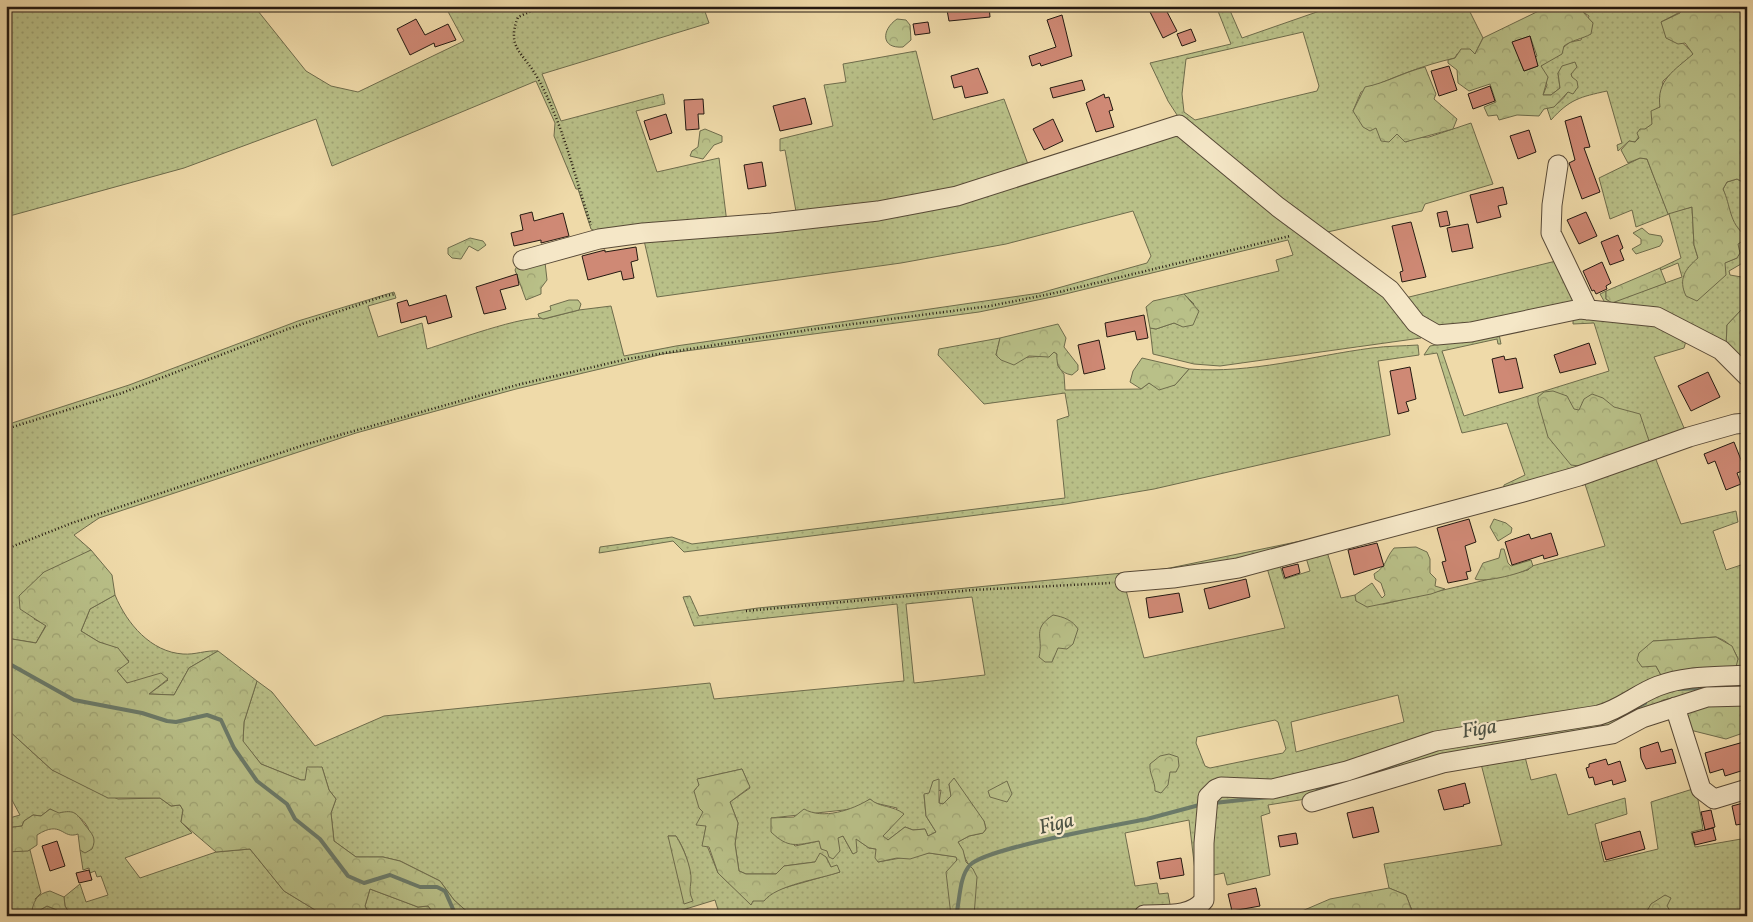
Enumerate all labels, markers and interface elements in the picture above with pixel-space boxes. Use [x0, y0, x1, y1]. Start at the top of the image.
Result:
water label: Figa [1460, 712, 1499, 747]
water label: Figa [1036, 806, 1077, 843]

